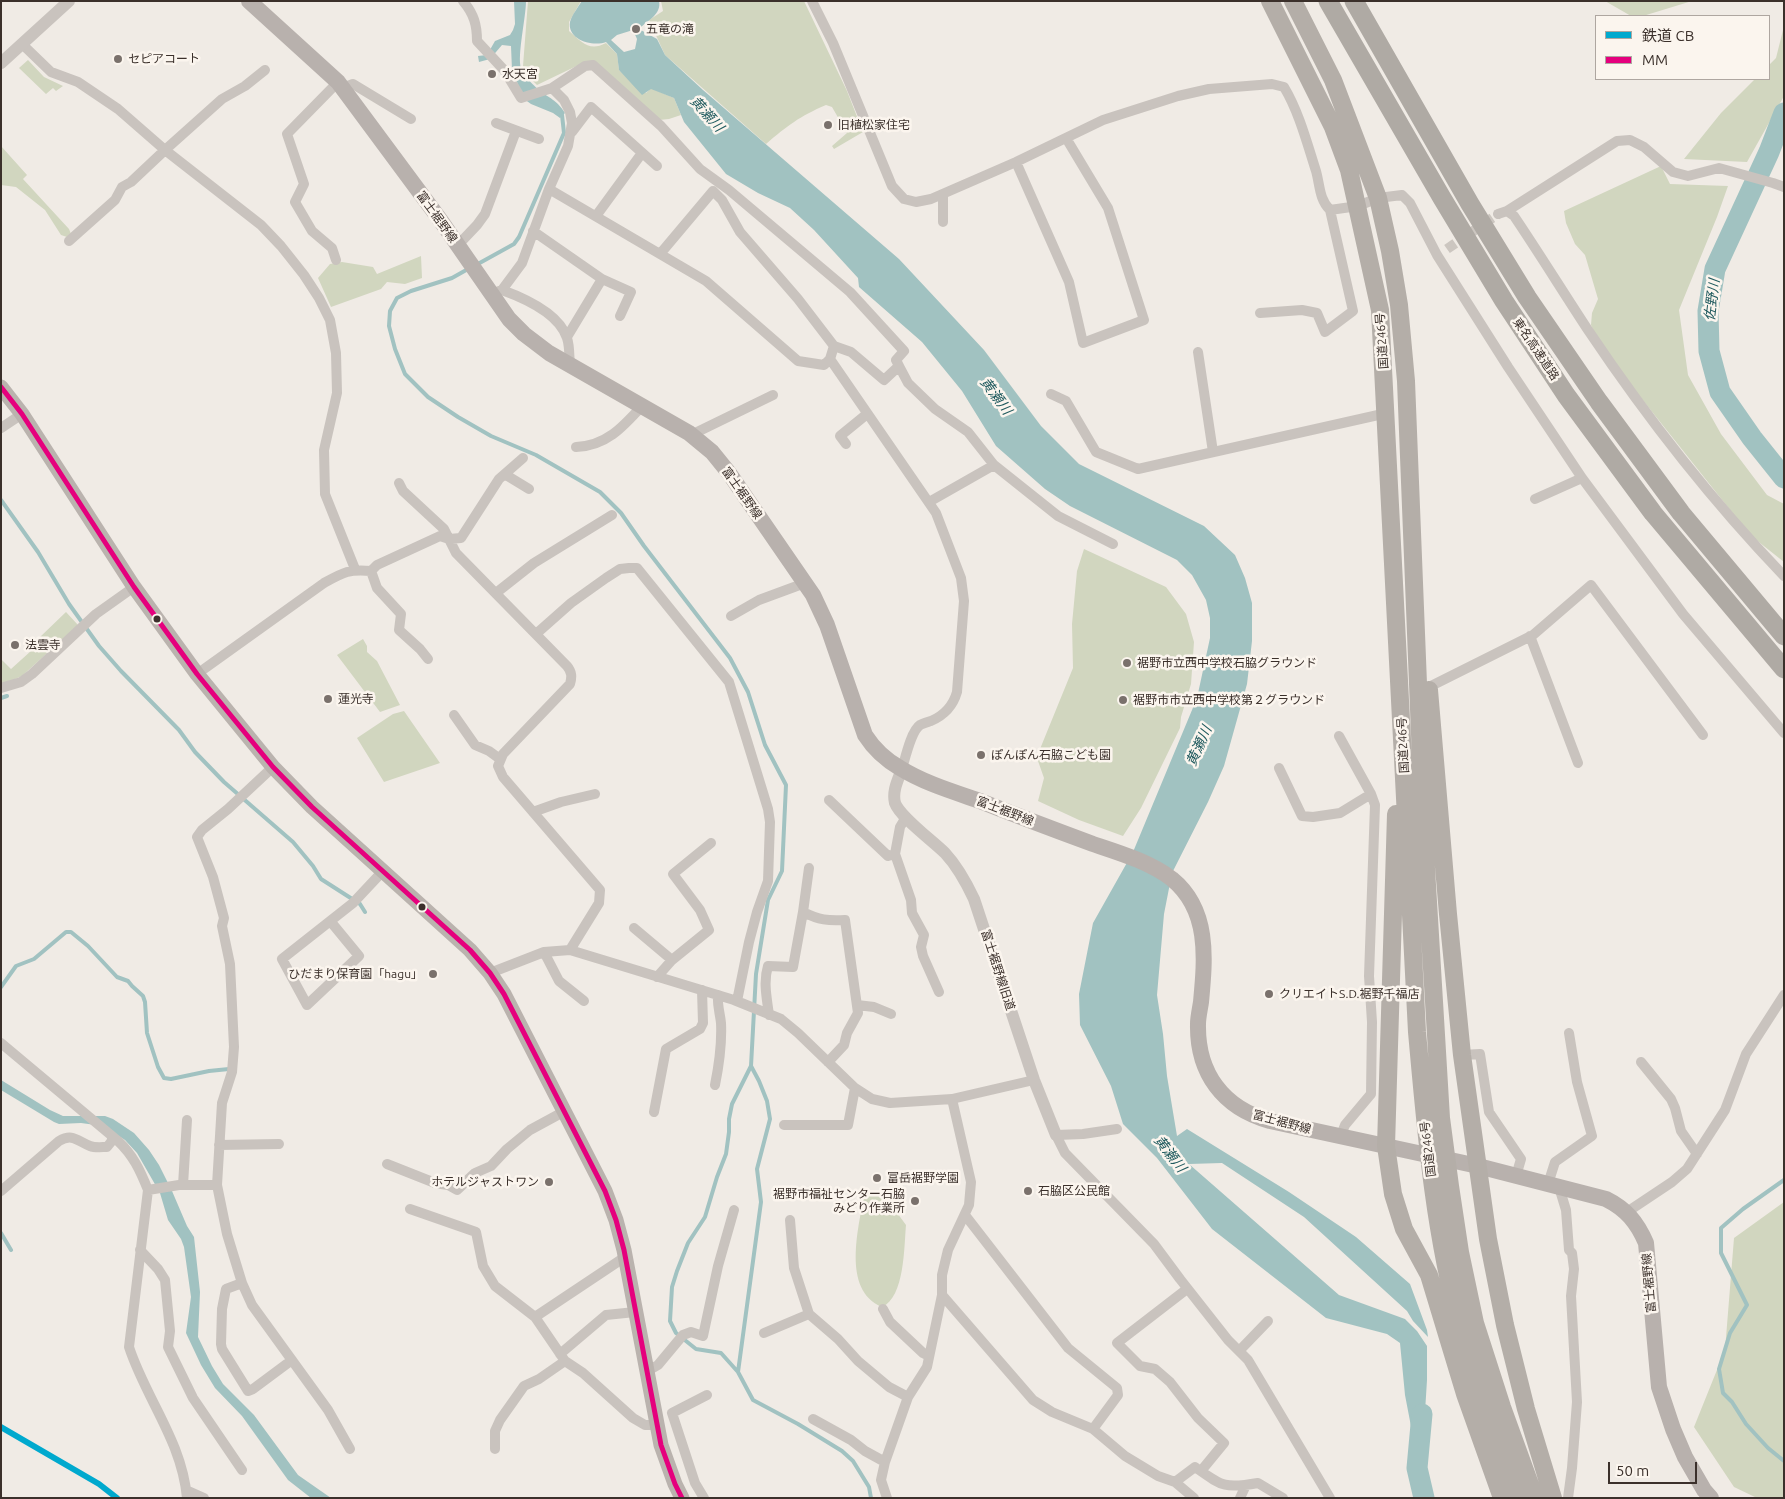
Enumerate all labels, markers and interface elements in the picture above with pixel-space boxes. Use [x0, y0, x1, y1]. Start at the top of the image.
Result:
legend [1595, 15, 1770, 80]
place label: 五竜の滝 [646, 22, 694, 36]
marker: 五竜の滝 [630, 23, 642, 35]
text: 鉄道 CB [1642, 27, 1694, 44]
text: MM [1642, 51, 1668, 68]
place label: セピアコート [128, 52, 200, 66]
marker: セピアコート [112, 53, 124, 65]
place label: 水天宮 [502, 67, 538, 81]
marker: 水天宮 [486, 68, 498, 80]
water label: 黄瀬川 [687, 93, 727, 135]
place label: 旧植松家住宅 [838, 118, 910, 132]
marker: 旧植松家住宅 [822, 119, 834, 131]
street label: 富士裾野線 [414, 188, 460, 246]
water label: 佐野川 [1701, 278, 1723, 322]
street label: 国道246号 [1373, 312, 1391, 370]
street label: 東名高速道路 [1510, 315, 1562, 383]
water label: 黄瀬川 [977, 374, 1015, 418]
street label: 富士裾野線 [719, 464, 765, 522]
unlabelled marker [152, 614, 162, 624]
place label: 法雲寺 [25, 638, 61, 652]
marker: 法雲寺 [9, 639, 21, 651]
place label: 裾野市立西中学校石脇グラウンド [1137, 656, 1317, 670]
marker: 裾野市立西中学校石脇グラウンド [1121, 657, 1133, 669]
place label: 蓮光寺 [338, 692, 374, 706]
marker: 蓮光寺 [322, 693, 334, 705]
place label: 裾野市市立西中学校第２グラウンド [1133, 693, 1325, 707]
marker: 裾野市市立西中学校第２グラウンド [1117, 694, 1129, 706]
street label: 国道246号 [1394, 717, 1412, 773]
water label: 黄瀬川 [1183, 723, 1215, 769]
place label: ぽんぽん石脇こども園 [991, 748, 1111, 762]
marker: ぽんぽん石脇こども園 [975, 749, 987, 761]
street label: 富士裾野線 [974, 794, 1036, 828]
unlabelled marker [417, 902, 427, 912]
street label: 富士裾野線旧道 [978, 928, 1018, 1012]
place label: ひだまり保育園「hagu」 [288, 967, 423, 981]
marker: ひだまり保育園「hagu」 [427, 968, 439, 980]
place label: クリエイトS.D.裾野千福店 [1279, 987, 1420, 1001]
marker: クリエイトS.D.裾野千福店 [1263, 988, 1275, 1000]
street label: 富士裾野線 [1251, 1107, 1313, 1137]
street label: 国道246号 [1417, 1120, 1439, 1178]
water label: 黄瀬川 [1150, 1132, 1190, 1176]
place label: 富岳裾野学園 [887, 1171, 959, 1185]
marker: 富岳裾野学園 [871, 1172, 883, 1184]
place label: ホテルジャストワン [431, 1175, 539, 1189]
marker: ホテルジャストワン [543, 1176, 555, 1188]
place label: 石脇区公民館 [1038, 1184, 1110, 1198]
marker: 石脇区公民館 [1022, 1185, 1034, 1197]
place label: 裾野市福祉センター石脇 みどり作業所 [773, 1187, 905, 1215]
marker: 裾野市福祉センター石脇 みどり作業所 [909, 1195, 921, 1207]
street label: 富士裾野線 [1639, 1252, 1659, 1314]
scale bar [1610, 1452, 1699, 1484]
text: 50 m [1616, 1462, 1649, 1479]

